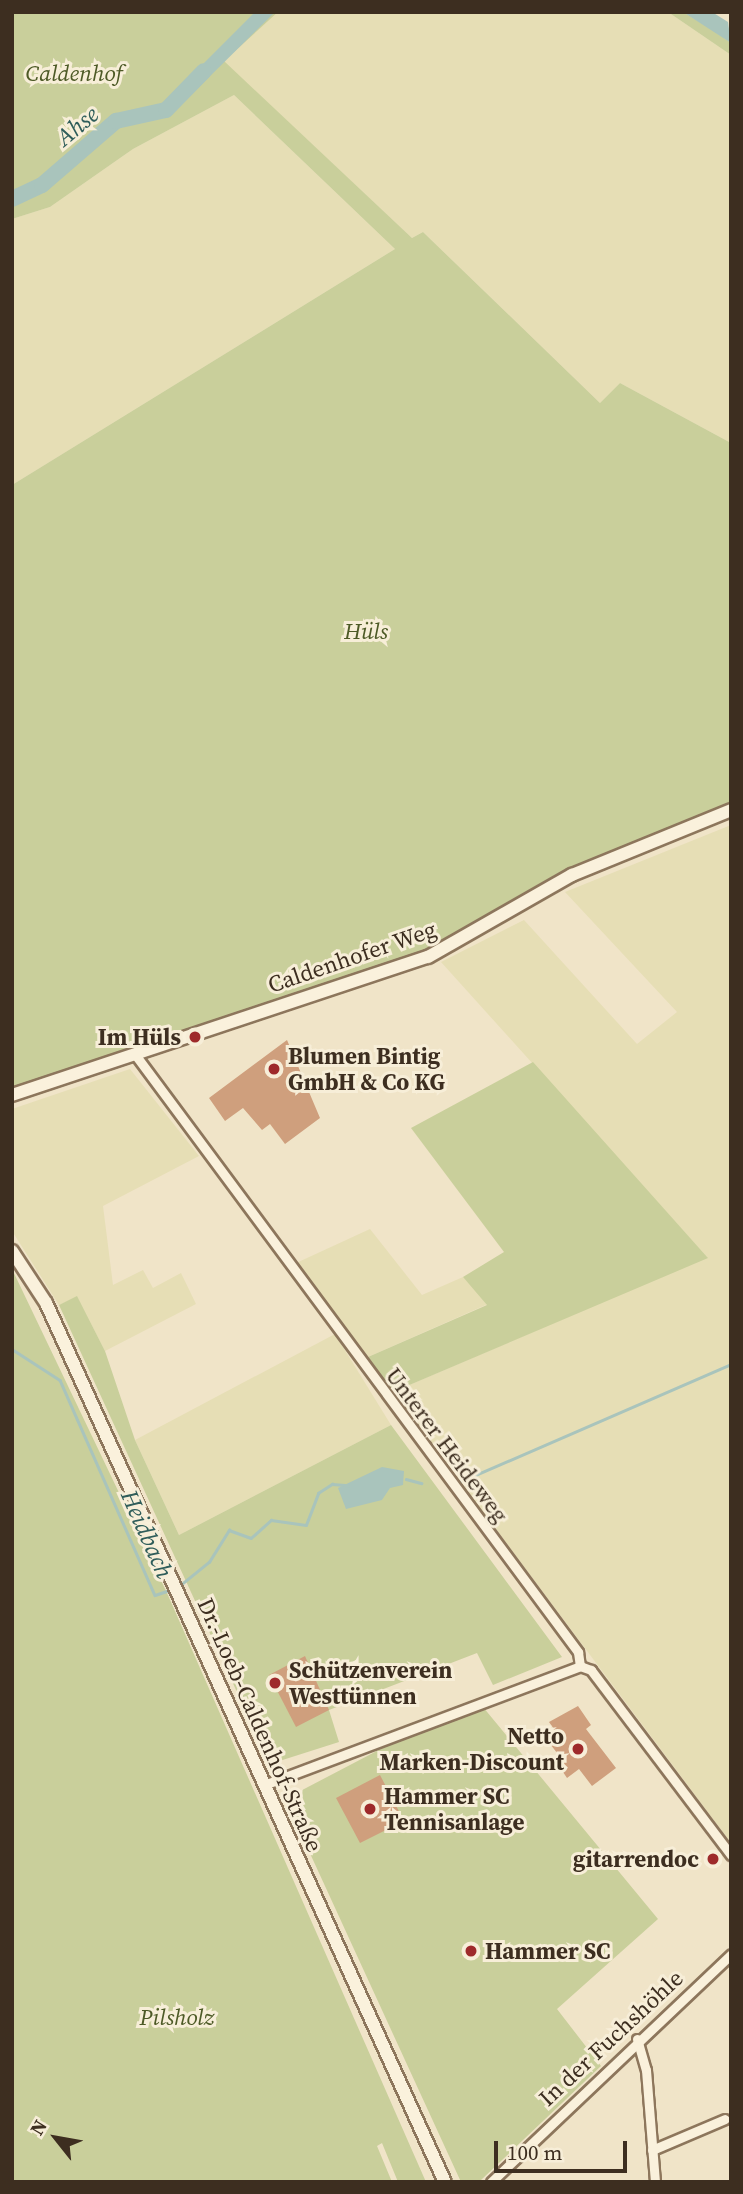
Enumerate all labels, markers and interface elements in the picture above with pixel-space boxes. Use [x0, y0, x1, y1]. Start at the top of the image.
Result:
park label: Caldenhof [26, 59, 122, 87]
water label: Ahse [50, 100, 104, 152]
park label: Hüls [344, 617, 388, 645]
street label: Caldenhofer Weg [264, 915, 440, 999]
place label: Im Hüls [98, 1023, 181, 1051]
marker: Im Hüls [187, 1029, 203, 1045]
place label: Blumen Bintig GmbH & Co KG [288, 1042, 445, 1096]
marker: Blumen Bintig GmbH & Co KG [266, 1061, 282, 1077]
street label: Unterer Heideweg [380, 1362, 514, 1528]
water label: Heidbach [115, 1485, 179, 1583]
street label: Dr.-Loeb-Caldenhof-Straße [191, 1594, 329, 1856]
place label: Schützenverein Westtünnen [289, 1656, 452, 1710]
marker: Schützenverein Westtünnen [267, 1675, 283, 1691]
place label: Netto Marken-Discount [380, 1722, 564, 1776]
marker: Netto Marken-Discount [570, 1741, 586, 1757]
place label: Hammer SC Tennisanlage [384, 1782, 524, 1836]
marker: Hammer SC Tennisanlage [362, 1801, 378, 1817]
place label: gitarrendoc [573, 1845, 699, 1873]
marker: gitarrendoc [705, 1851, 721, 1867]
place label: Hammer SC [485, 1937, 610, 1965]
marker: Hammer SC [463, 1943, 479, 1959]
street label: In der Fuchshöhle [533, 1964, 689, 2112]
park label: Pilsholz [140, 2003, 214, 2031]
north arrow [21, 2103, 91, 2173]
text: N [23, 2115, 53, 2140]
scale bar [498, 2128, 631, 2172]
text: 100 m [507, 2138, 562, 2167]

